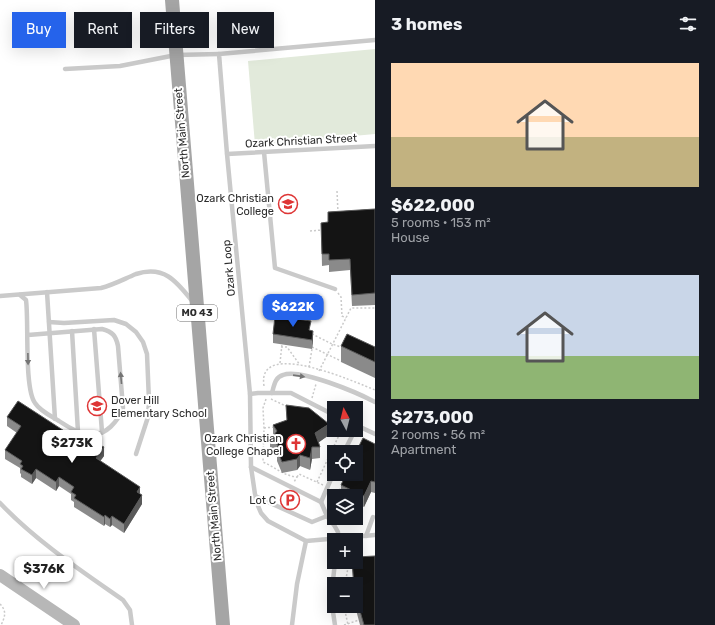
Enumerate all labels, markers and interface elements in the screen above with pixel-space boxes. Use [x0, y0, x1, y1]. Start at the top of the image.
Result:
chip: Buy [12, 12, 66, 48]
chip: Rent [74, 12, 132, 48]
chip: Filters [140, 12, 209, 48]
chip: New [217, 12, 274, 48]
icon: filters [677, 13, 699, 35]
text: 3 homes [391, 14, 462, 34]
street label: North Main Street [172, 87, 192, 179]
icon: home [509, 89, 581, 161]
street label: Ozark Christian Street [245, 132, 358, 150]
place label: Ozark Christian College [196, 192, 274, 218]
school or university icon: Ozark Christian College [277, 193, 299, 215]
text: $622,000 [391, 195, 475, 215]
text: 5 rooms · 153 m² [391, 215, 491, 230]
text: House [391, 230, 429, 245]
street label: Ozark Loop [220, 239, 238, 297]
pin: $622K [265, 294, 321, 328]
text: $622K [272, 299, 314, 314]
icon: home [509, 301, 581, 373]
road number: MO 43 [177, 305, 217, 321]
one-way arrow [25, 353, 31, 366]
one-way arrow [118, 372, 124, 384]
one-way arrow [293, 373, 305, 379]
place label: Dover Hill Elementary School [111, 394, 207, 420]
school or university icon: Dover Hill Elementary School [86, 395, 108, 417]
north arrow [327, 401, 363, 437]
map controls [327, 401, 363, 613]
text: $273,000 [391, 407, 474, 427]
text: 2 rooms · 56 m² [391, 427, 485, 442]
pin: $273K [44, 430, 100, 464]
place label: Ozark Christian College Chapel [204, 432, 282, 458]
church icon: Ozark Christian College Chapel [285, 433, 307, 455]
text: $273K [51, 435, 93, 450]
text: Apartment [391, 442, 456, 457]
button: locate [327, 445, 363, 481]
street label: North Main Street [204, 470, 224, 562]
parking icon: Lot C [279, 489, 301, 511]
button: layers [327, 489, 363, 525]
place label: Lot C [249, 494, 276, 507]
button: + [327, 533, 363, 569]
pin: $376K [16, 556, 72, 590]
text: $376K [23, 561, 65, 576]
button: − [327, 577, 363, 613]

